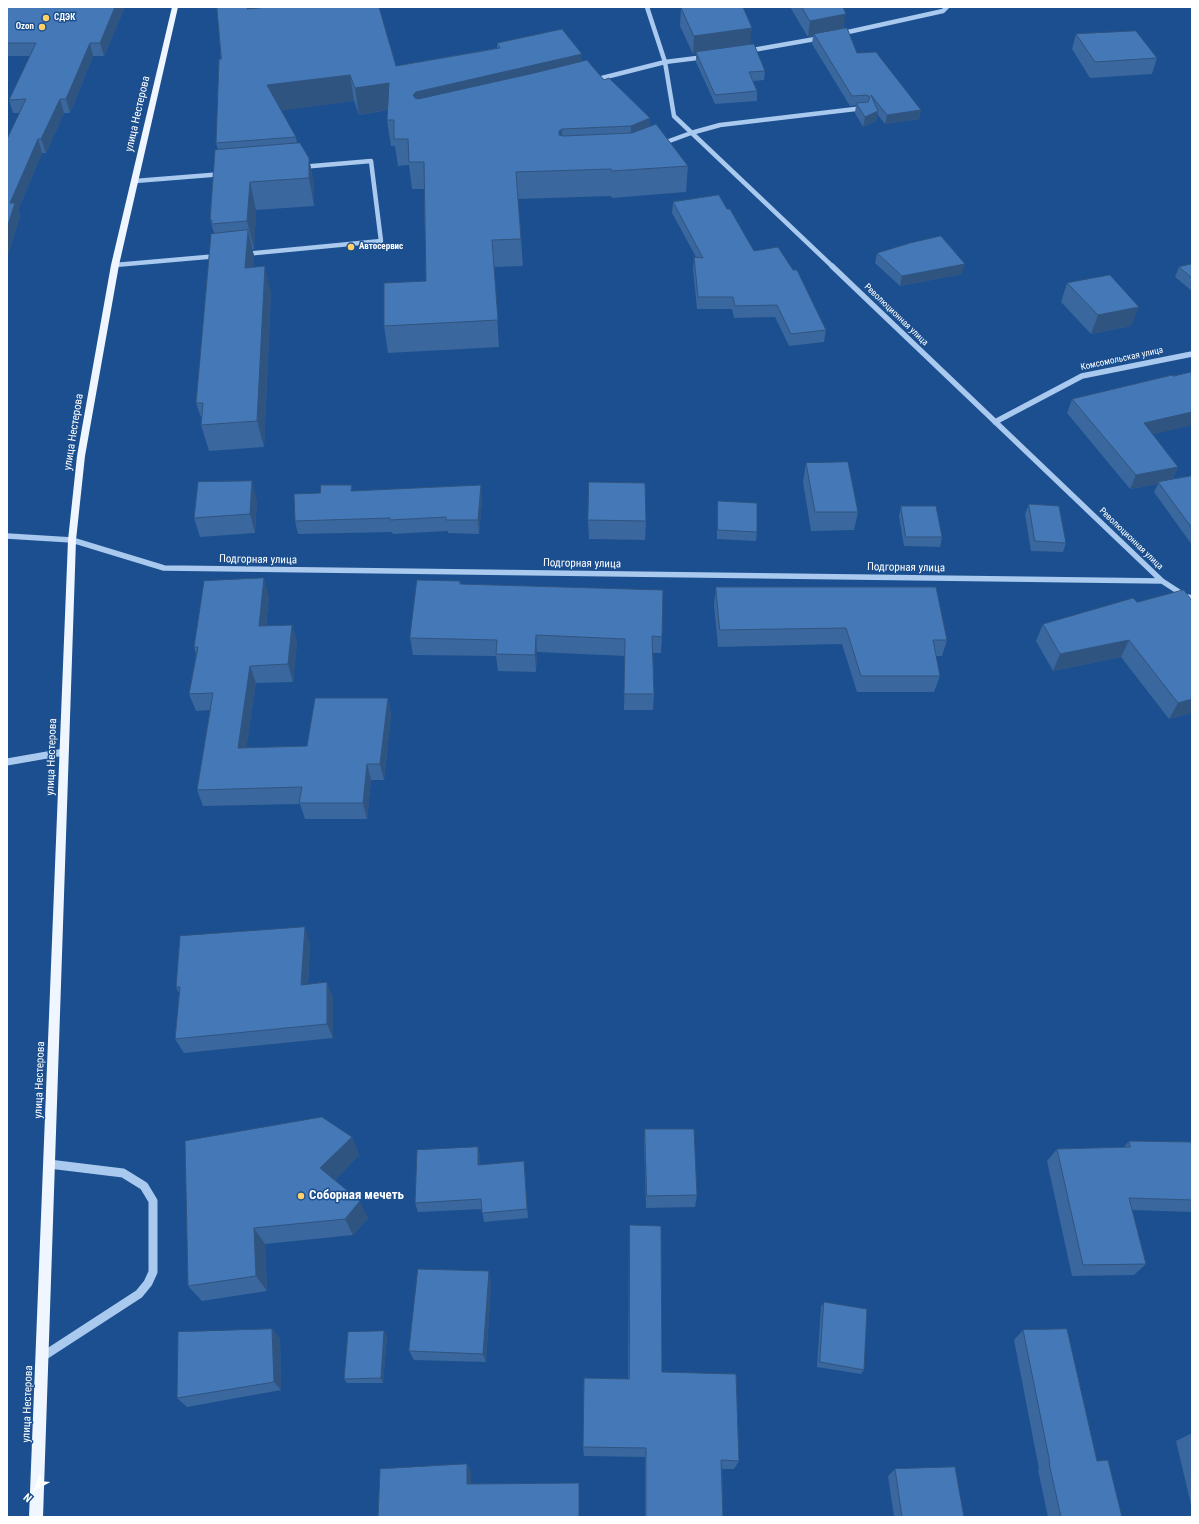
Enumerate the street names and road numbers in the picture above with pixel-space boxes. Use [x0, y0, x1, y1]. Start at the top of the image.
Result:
street label: улица Нестерова [123, 75, 153, 153]
street label: Революционная улица [862, 282, 930, 348]
street label: Комсомольская улица [1080, 345, 1164, 373]
street label: улица Нестерова [61, 393, 87, 471]
street label: Революционная улица [1097, 506, 1165, 572]
street label: Подгорная улица [219, 553, 297, 567]
street label: Подгорная улица [543, 557, 621, 571]
street label: Подгорная улица [867, 561, 945, 575]
street label: улица Нестерова [44, 718, 60, 796]
street label: улица Нестерова [32, 1041, 48, 1119]
street label: улица Нестерова [20, 1365, 36, 1443]

